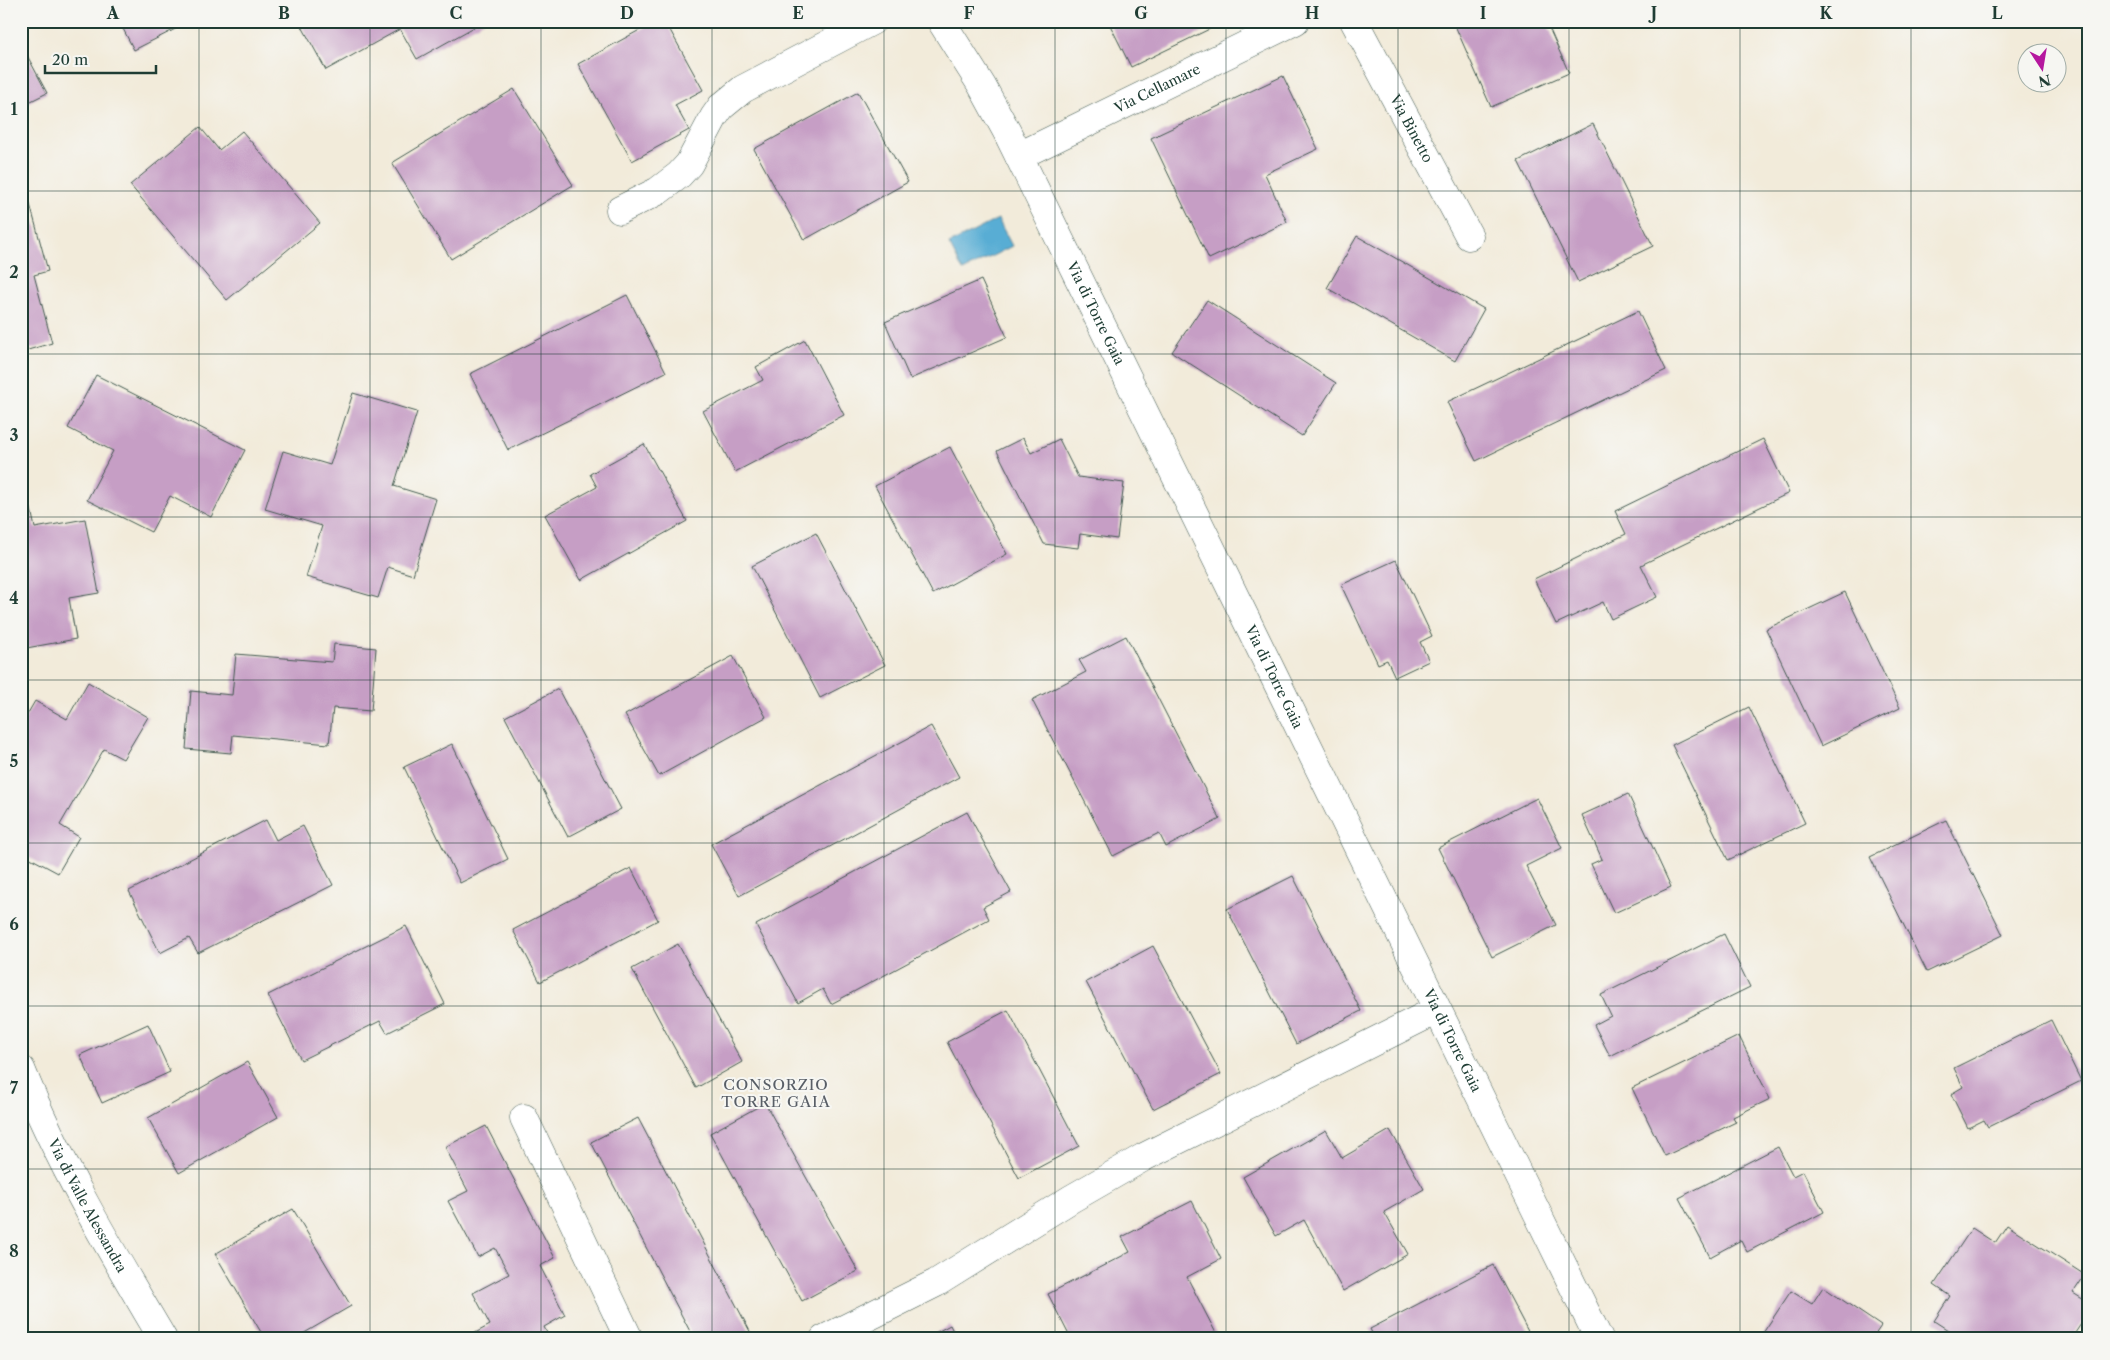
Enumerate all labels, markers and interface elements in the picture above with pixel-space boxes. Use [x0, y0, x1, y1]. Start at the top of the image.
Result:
text: A [106, 3, 120, 23]
text: B [278, 3, 290, 23]
text: C [450, 3, 462, 23]
text: D [620, 3, 634, 23]
text: E [792, 3, 804, 23]
text: F [964, 3, 975, 23]
text: G [1134, 3, 1148, 23]
text: H [1305, 3, 1319, 23]
text: I [1480, 3, 1487, 23]
text: J [1648, 3, 1657, 23]
text: K [1820, 3, 1834, 23]
text: L [1991, 3, 2003, 23]
scale bar [45, 42, 156, 74]
north arrow [2018, 42, 2068, 92]
text: 20 m [52, 50, 88, 69]
street label: Via Cellamare [1110, 60, 1204, 117]
text: N [2037, 71, 2053, 91]
street label: Via Binetto [1386, 91, 1437, 166]
text: 1 [10, 99, 18, 119]
street label: Via di Torre Gaia [1063, 258, 1129, 368]
text: 2 [9, 262, 19, 282]
text: 3 [9, 425, 19, 445]
text: 4 [9, 588, 19, 608]
street label: Via di Torre Gaia [1241, 621, 1307, 732]
text: 5 [10, 751, 19, 771]
text: 6 [9, 914, 19, 934]
street label: Via di Torre Gaia [1419, 985, 1486, 1096]
district label: CONSORZIO TORRE GAIA [721, 1075, 831, 1111]
text: 7 [10, 1078, 19, 1098]
street label: Via di Valle Alessandra [44, 1135, 131, 1276]
text: 8 [9, 1241, 19, 1261]

